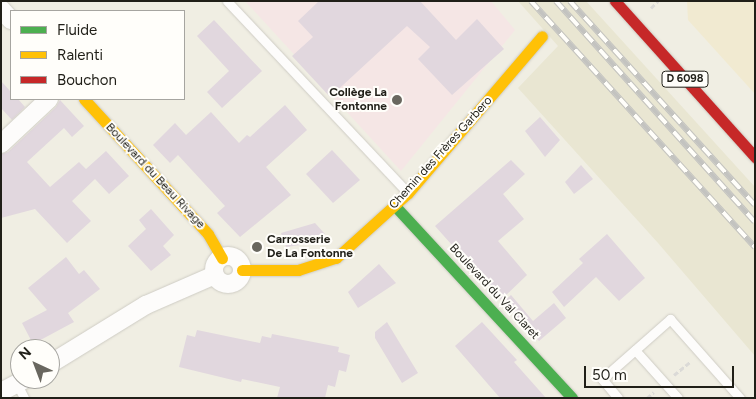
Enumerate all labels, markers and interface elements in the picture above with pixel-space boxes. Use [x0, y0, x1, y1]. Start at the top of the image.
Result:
legend [10, 10, 185, 100]
text: Fluide [57, 21, 97, 39]
text: Ralenti [57, 46, 103, 64]
road number: D 6098 [661, 70, 709, 88]
text: Bouchon [57, 71, 117, 89]
place label: Collège La Fontonne [329, 86, 387, 114]
street label: Chemin des Frères Garbero [387, 94, 495, 212]
marker: Collège La Fontonne [391, 94, 403, 106]
street label: Boulevard du Beau Rivage [102, 120, 208, 232]
place label: Carrosserie De La Fontonne [267, 233, 353, 261]
marker: Carrosserie De La Fontonne [251, 241, 263, 253]
street label: Boulevard du Val Claret [446, 241, 542, 343]
north arrow [10, 339, 60, 389]
text: N [15, 343, 35, 363]
scale bar [586, 356, 736, 388]
text: 50 m [592, 366, 627, 384]

